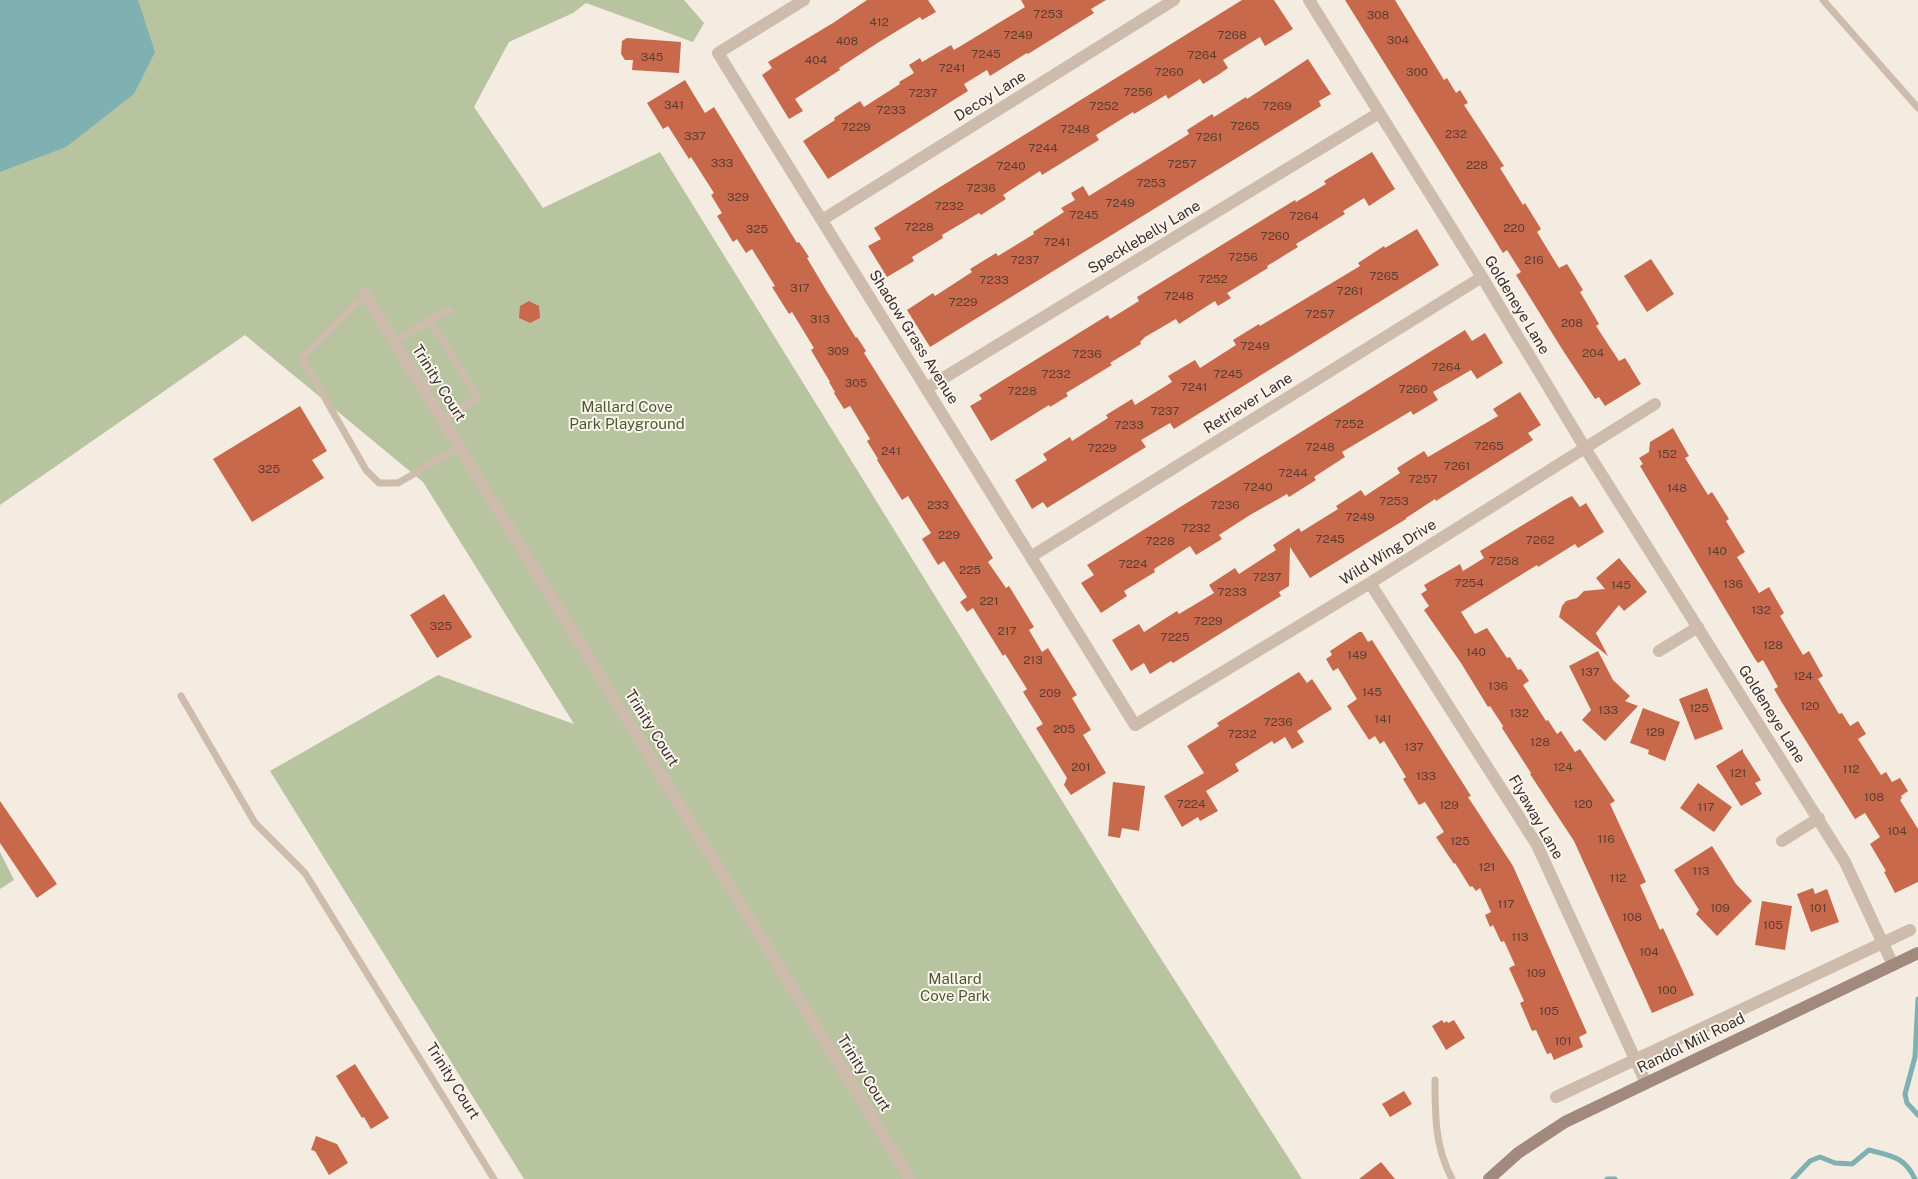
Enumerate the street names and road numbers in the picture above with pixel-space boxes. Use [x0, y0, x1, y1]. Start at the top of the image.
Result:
street label: Decoy Lane [951, 67, 1029, 124]
street label: Specklebelly Lane [1084, 196, 1203, 277]
street label: Goldeneye Lane [1481, 252, 1554, 357]
street label: Shadow Grass Avenue [866, 267, 963, 407]
street label: Trinity Court [409, 341, 470, 424]
street label: Retriever Lane [1200, 369, 1295, 437]
street label: Wild Wing Drive [1337, 515, 1439, 588]
street label: Goldeneye Lane [1736, 662, 1809, 766]
street label: Trinity Court [622, 686, 683, 769]
street label: Flyaway Lane [1506, 772, 1567, 862]
street label: Randol Mill Road [1634, 1009, 1747, 1076]
street label: Trinity Court [834, 1031, 895, 1114]
street label: Trinity Court [423, 1039, 484, 1122]

